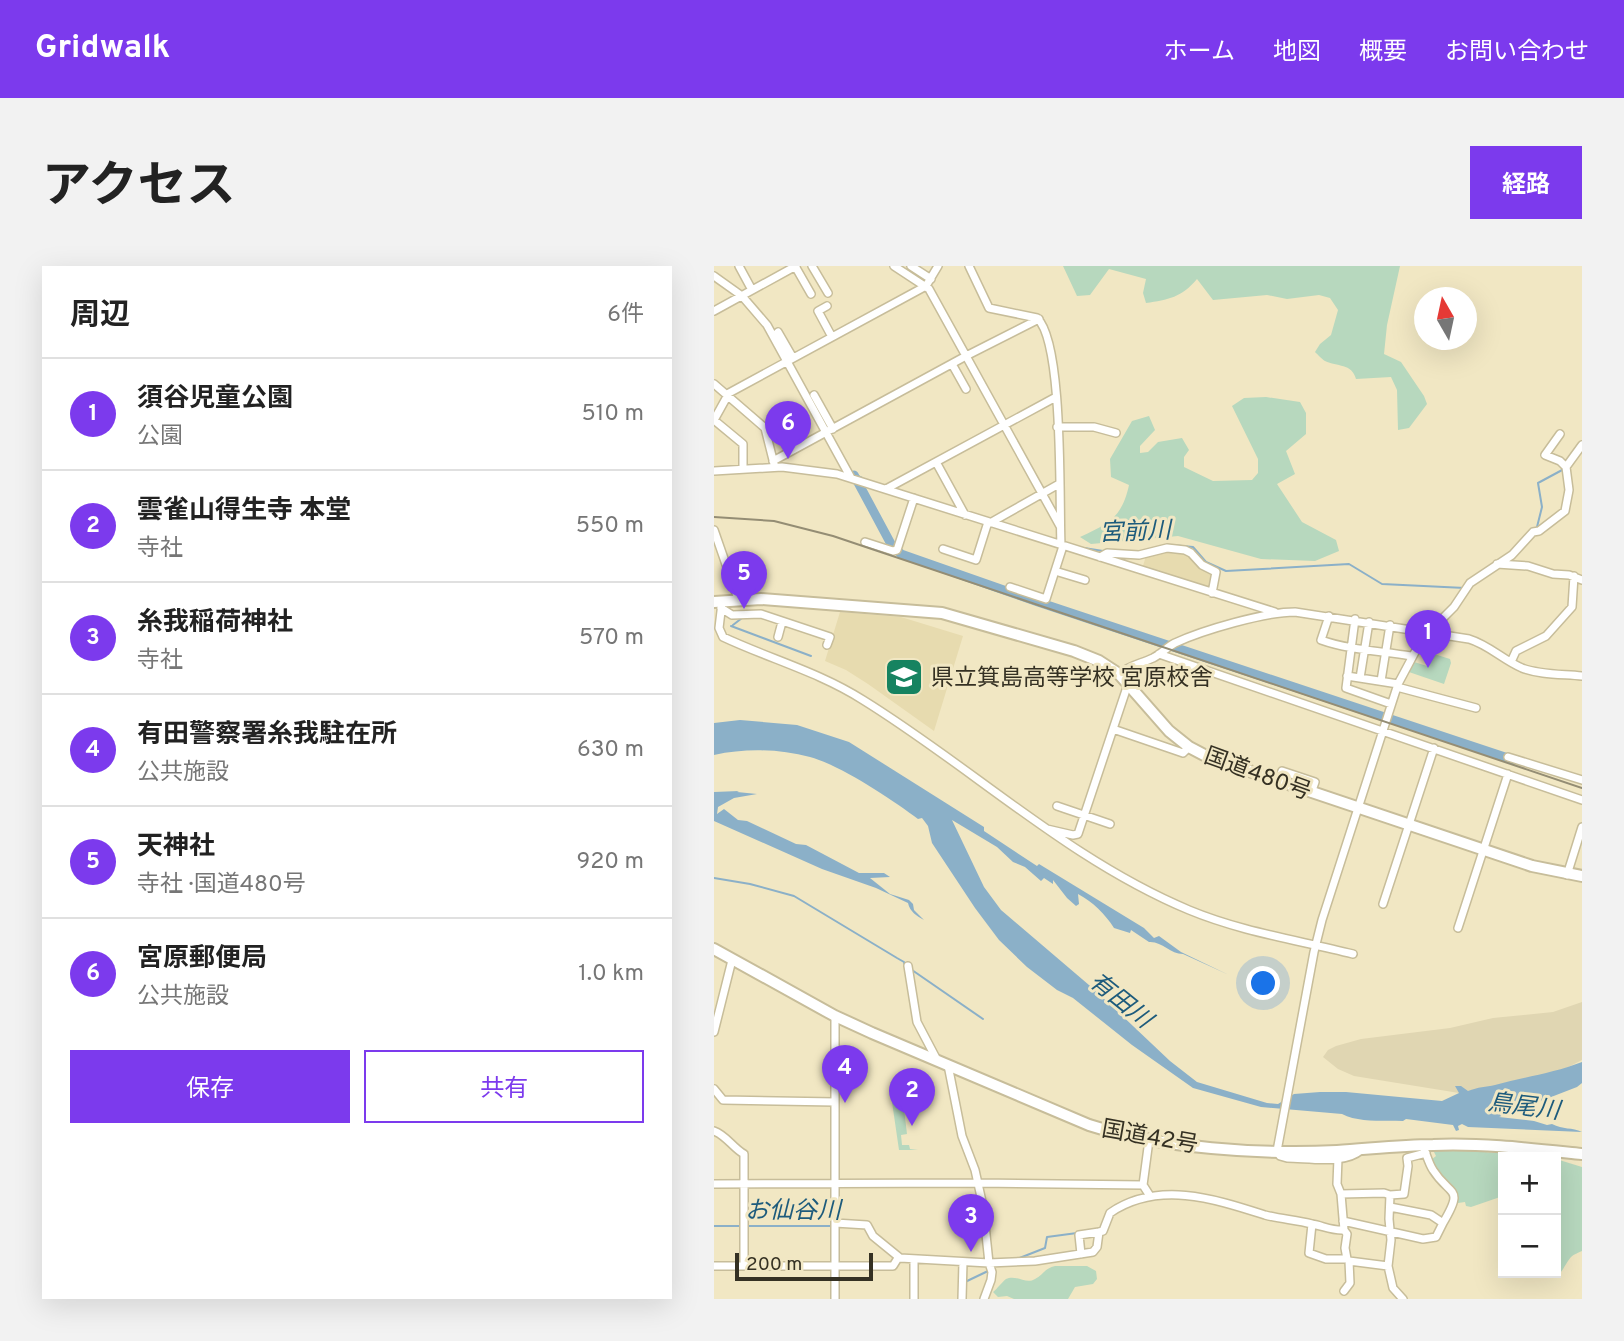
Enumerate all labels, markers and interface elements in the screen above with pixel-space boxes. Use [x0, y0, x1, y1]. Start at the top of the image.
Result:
text: Gridwalk [35, 28, 170, 70]
text: ホーム [1164, 38, 1235, 68]
text: 地図 [1273, 38, 1321, 68]
text: 概要 [1359, 38, 1407, 68]
text: お問い合わせ [1445, 38, 1589, 68]
button: 経路 [1470, 146, 1582, 219]
text: アクセス [42, 158, 236, 220]
north arrow [1414, 287, 1477, 350]
text: 周辺 [70, 298, 130, 335]
text: 6件 [607, 301, 644, 330]
text: 須谷児童公園 [137, 383, 293, 416]
text: 1 [88, 400, 98, 429]
text: 510 m [581, 400, 644, 429]
pin: 6 [765, 401, 811, 459]
text: 公園 [137, 423, 183, 452]
text: 雲雀山得生寺 本堂 [137, 495, 352, 528]
text: 2 [86, 512, 100, 541]
text: 550 m [576, 512, 644, 541]
water label: 宮前川 [1099, 517, 1175, 549]
text: 寺社 [137, 535, 183, 564]
pin: 5 [721, 551, 767, 609]
text: 糸我稲荷神社 [137, 607, 293, 640]
pin: 1 [1405, 610, 1451, 668]
text: 3 [86, 624, 100, 653]
text: 570 m [579, 624, 644, 653]
text: 寺社 [137, 647, 183, 676]
school or university icon: 県立箕島高等学校 宮原校舎 [883, 656, 925, 698]
place label: 県立箕島高等学校 宮原校舎 [931, 665, 1212, 694]
text: 有田警察署糸我駐在所 [137, 719, 397, 752]
text: 4 [86, 736, 100, 765]
text: 630 m [577, 736, 644, 765]
street label: 国道480号 [1200, 743, 1315, 808]
text: 公共施設 [137, 759, 229, 788]
text: 天神社 [137, 831, 215, 864]
text: 5 [86, 848, 100, 877]
text: 920 m [577, 848, 644, 877]
text: 寺社 · 国道480号 [137, 871, 306, 900]
text: 宮原郵便局 [137, 943, 267, 976]
text: 6 [86, 960, 100, 989]
text: 1.0 km [578, 960, 644, 989]
your location [1246, 966, 1280, 1000]
water label: 有田川 [1082, 967, 1159, 1038]
text: 公共施設 [137, 983, 229, 1012]
pin: 4 [822, 1045, 868, 1103]
button: 保存 [70, 1050, 350, 1123]
button: 共有 [364, 1050, 644, 1123]
pin: 2 [889, 1068, 935, 1126]
water label: 鳥尾川 [1486, 1089, 1564, 1128]
street label: 国道42号 [1099, 1116, 1200, 1161]
map controls [1498, 1152, 1561, 1278]
button: + [1498, 1152, 1561, 1215]
pin: 3 [948, 1194, 994, 1252]
water label: お仙谷川 [745, 1197, 844, 1227]
button: − [1498, 1215, 1561, 1278]
scale bar [735, 1250, 873, 1282]
text: 200 m [746, 1253, 802, 1277]

